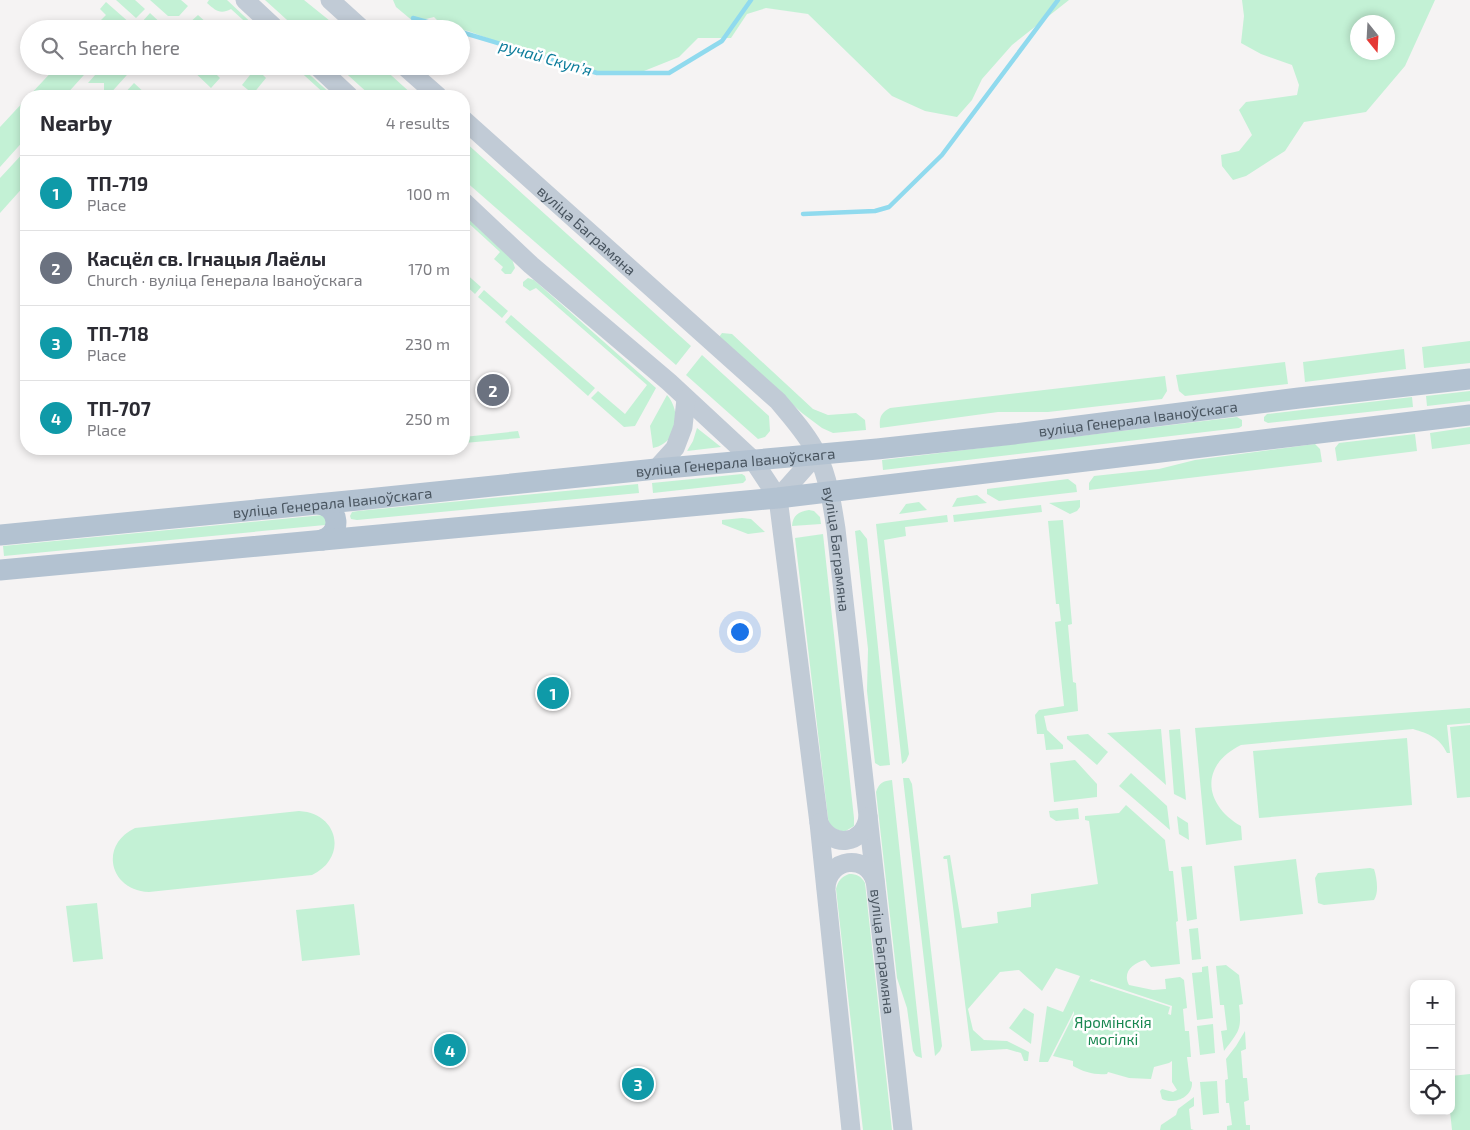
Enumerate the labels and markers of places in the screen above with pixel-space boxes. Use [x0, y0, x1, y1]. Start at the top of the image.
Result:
pin: 2 [477, 371, 509, 409]
pin: 1 [537, 674, 569, 712]
pin: 4 [434, 1031, 466, 1069]
pin: 3 [622, 1065, 654, 1103]

